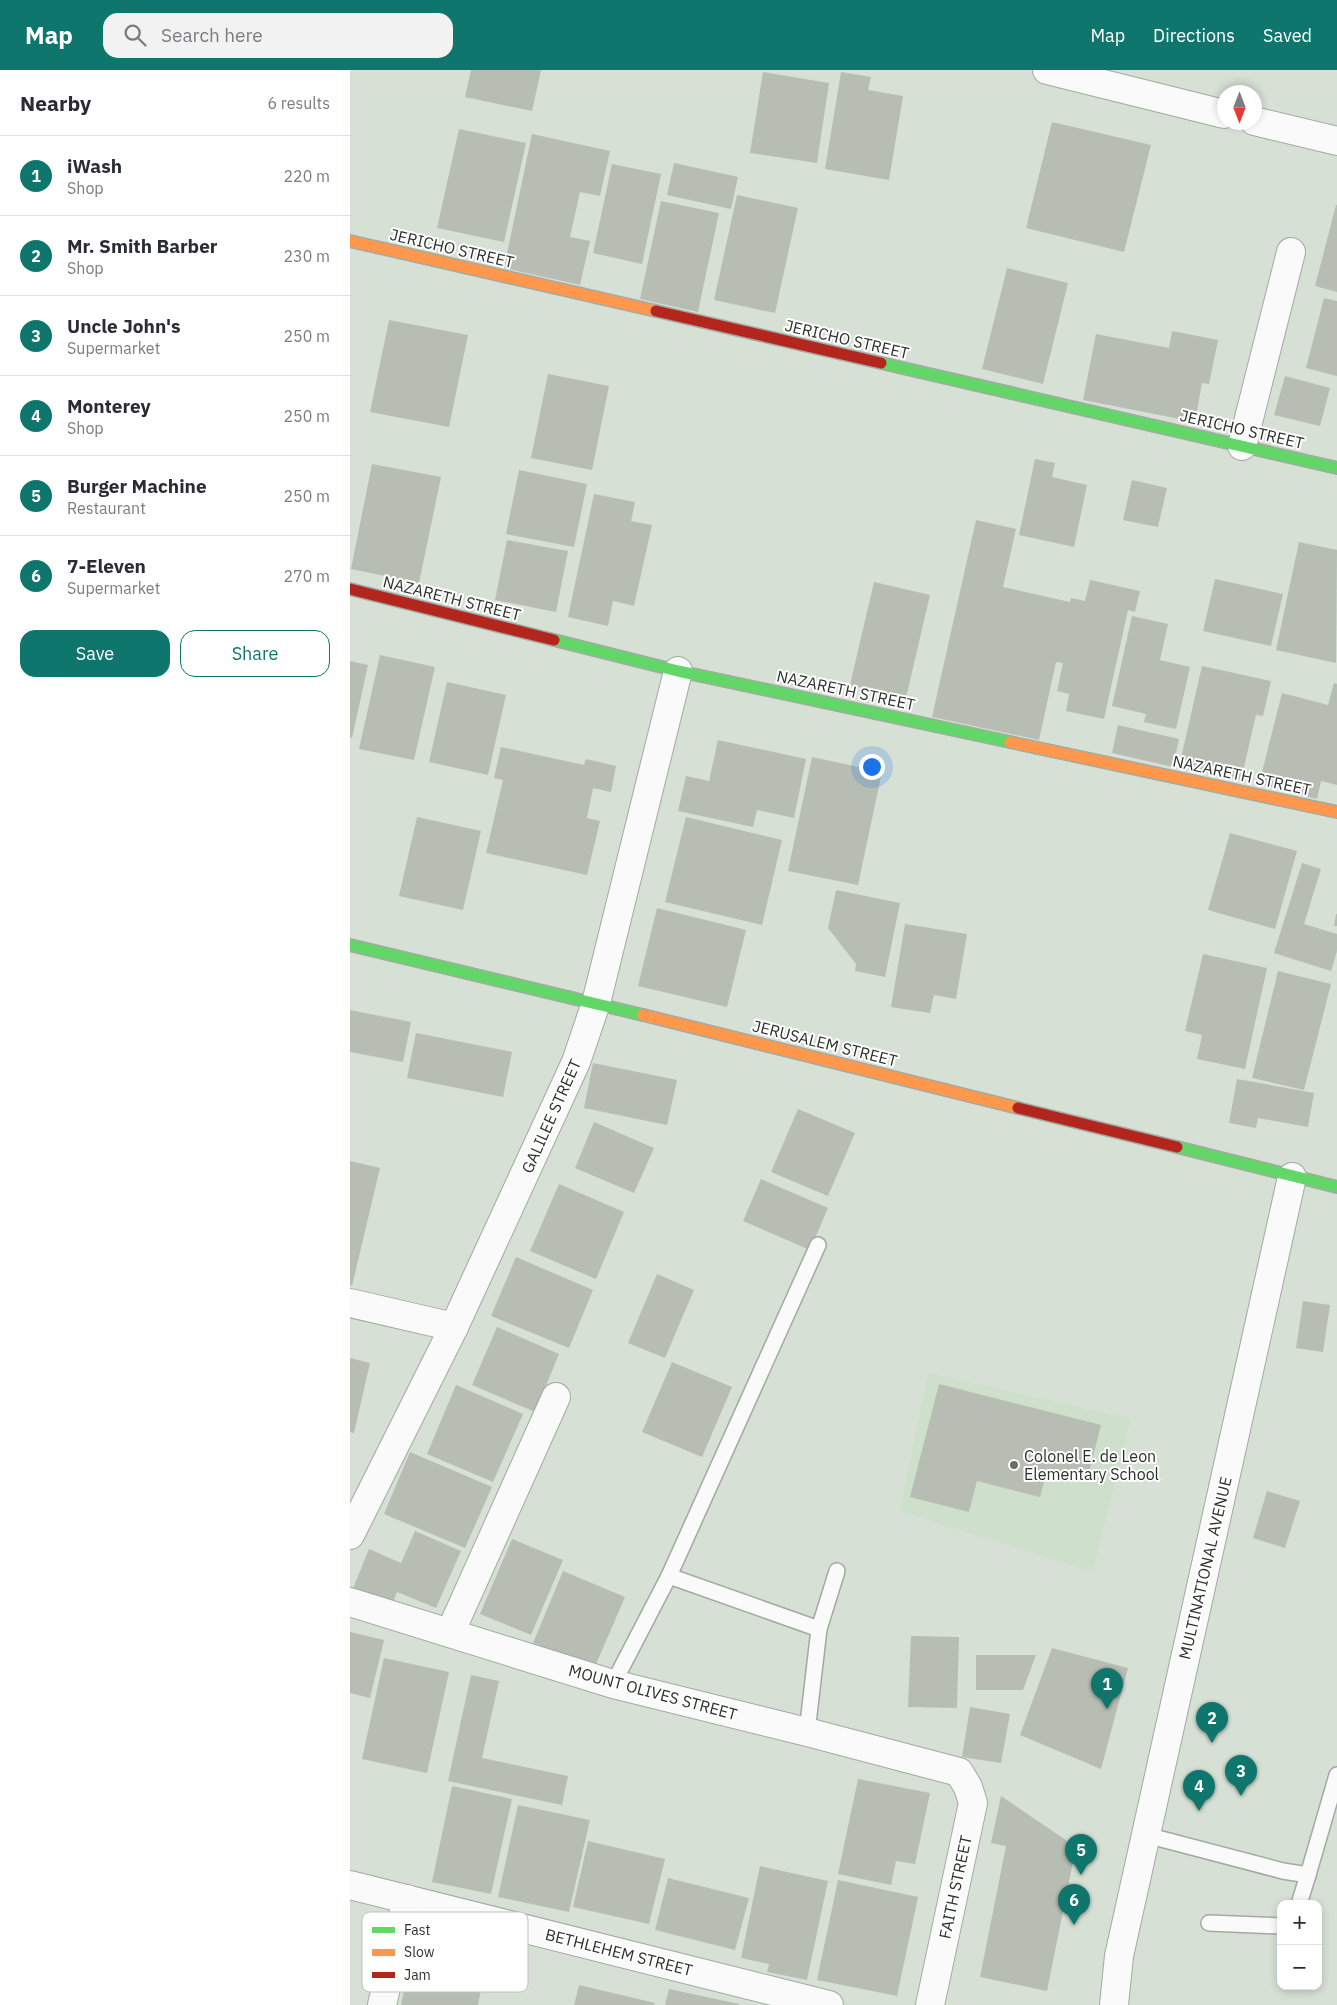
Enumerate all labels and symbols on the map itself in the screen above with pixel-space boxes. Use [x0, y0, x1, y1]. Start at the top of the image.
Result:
north arrow [1217, 85, 1262, 130]
street label: JERICHO STREET [388, 224, 516, 272]
street label: JERICHO STREET [783, 315, 911, 363]
street label: JERICHO STREET [1178, 405, 1306, 453]
street label: NAZARETH STREET [381, 571, 523, 625]
street label: NAZARETH STREET [775, 666, 917, 714]
street label: NAZARETH STREET [1171, 751, 1313, 799]
your location [859, 754, 885, 780]
street label: JERUSALEM STREET [751, 1015, 899, 1071]
street label: GALILEE STREET [517, 1056, 585, 1176]
place label: Colonel E. de Leon Elementary School [1024, 1446, 1159, 1484]
marker: Colonel E. de Leon Elementary School [1008, 1459, 1020, 1471]
street label: MULTINATIONAL AVENUE [1174, 1475, 1236, 1661]
street label: MOUNT OLIVES STREET [567, 1660, 739, 1724]
pin: 1 [1091, 1668, 1123, 1709]
pin: 2 [1196, 1702, 1228, 1743]
pin: 3 [1225, 1755, 1257, 1796]
pin: 4 [1183, 1770, 1215, 1811]
street label: FAITH STREET [934, 1833, 976, 1941]
pin: 5 [1065, 1834, 1097, 1875]
pin: 6 [1058, 1884, 1090, 1925]
legend [362, 1912, 528, 1992]
text: Fast [404, 1921, 430, 1939]
street label: BETHLEHEM STREET [543, 1924, 695, 1980]
text: Slow [404, 1943, 435, 1961]
text: Jam [404, 1966, 431, 1984]

